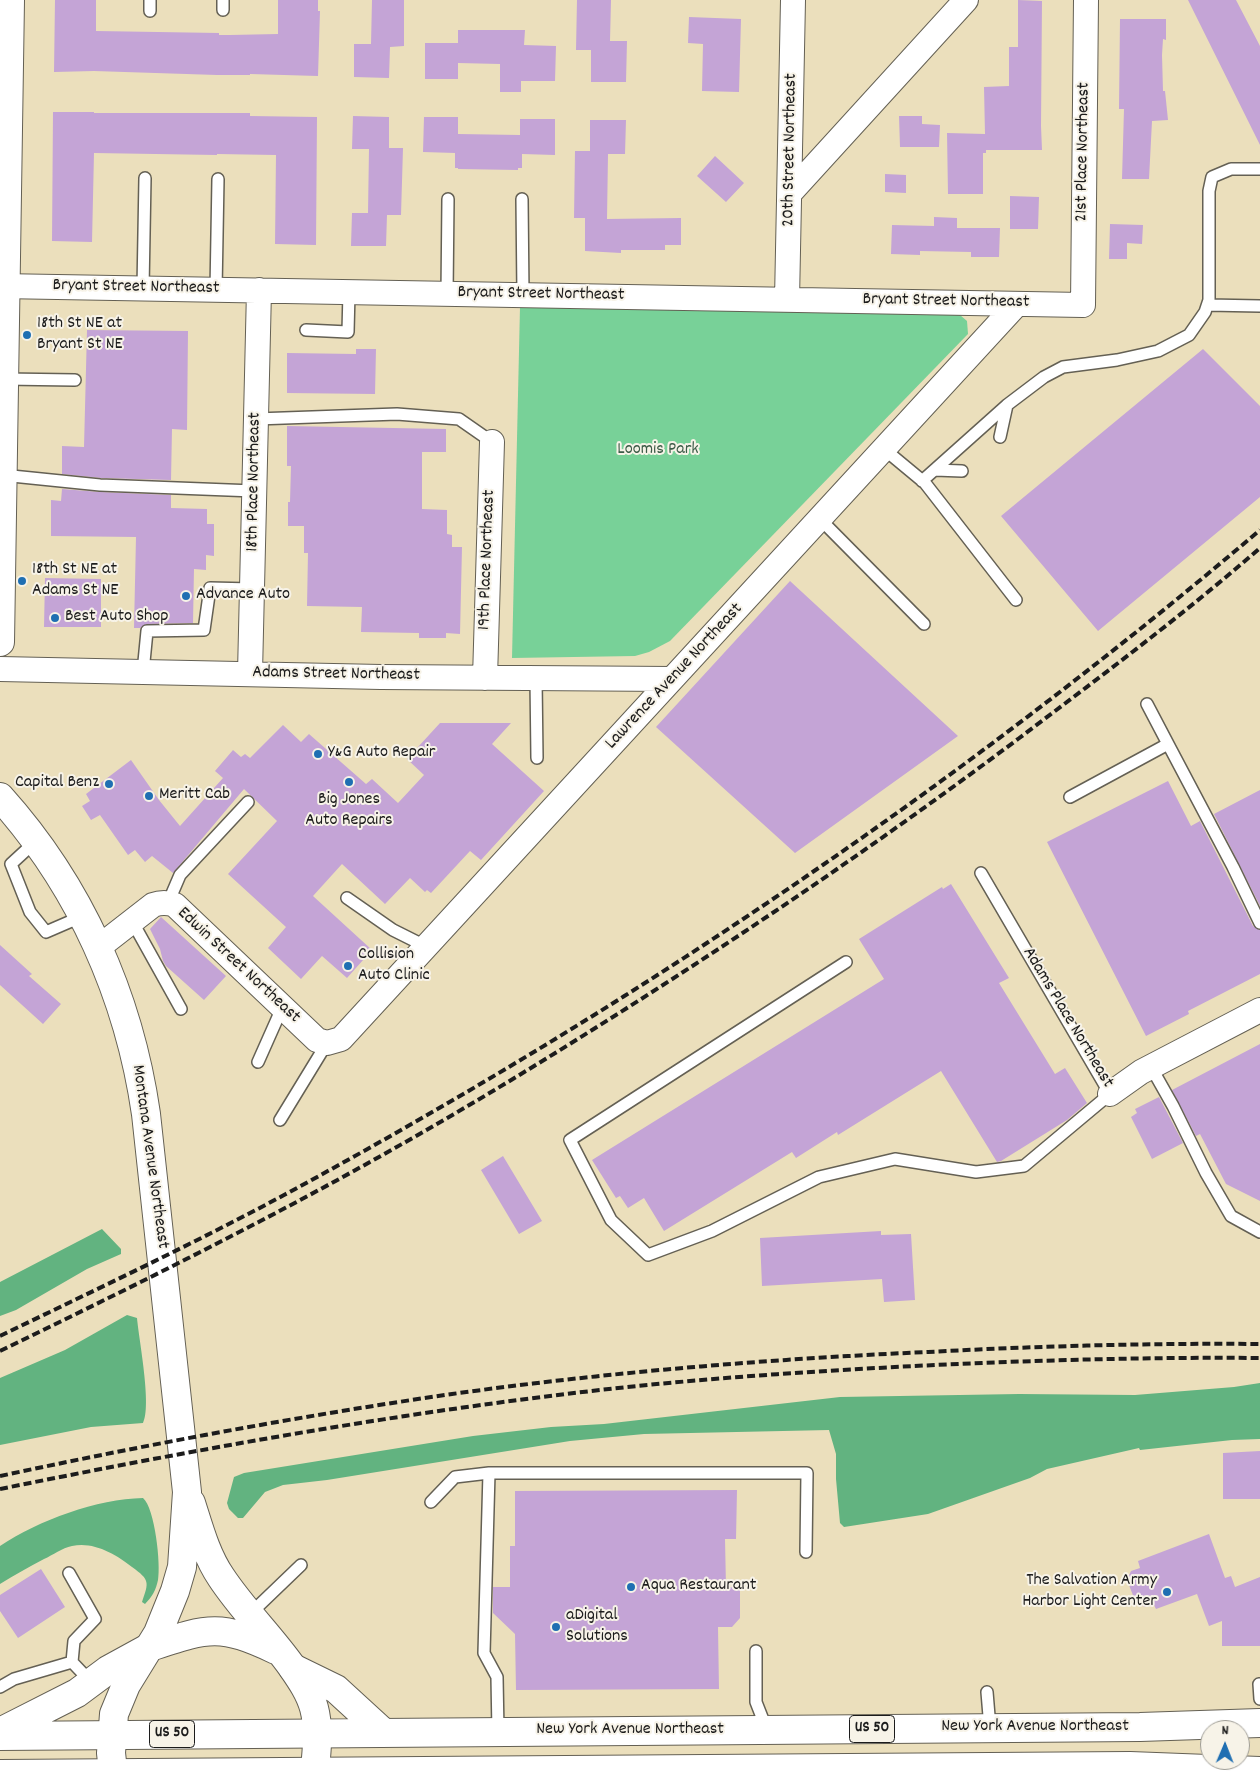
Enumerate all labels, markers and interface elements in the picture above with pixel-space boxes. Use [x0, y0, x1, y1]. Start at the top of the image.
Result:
street label: 20th Street Northeast [779, 73, 803, 227]
street label: 21st Place Northeast [1072, 82, 1096, 222]
street label: Bryant Street Northeast [52, 276, 220, 300]
street label: Bryant Street Northeast [457, 283, 625, 307]
street label: Bryant Street Northeast [862, 290, 1030, 314]
place label: 18th St NE at Bryant St NE [37, 314, 123, 356]
marker: 18th St NE at Bryant St NE [21, 329, 33, 341]
street label: 18th Place Northeast [243, 412, 267, 552]
park label: Loomis Park [617, 440, 699, 462]
street label: 19th Place Northeast [475, 489, 501, 631]
place label: 18th St NE at Adams St NE [32, 560, 119, 602]
marker: 18th St NE at Adams St NE [16, 575, 28, 587]
place label: Advance Auto [196, 585, 290, 607]
marker: Advance Auto [180, 590, 192, 602]
street label: Lawrence Avenue Northeast [602, 599, 748, 755]
place label: Best Auto Shop [65, 607, 169, 629]
marker: Best Auto Shop [49, 612, 61, 624]
street label: Adams Street Northeast [252, 663, 420, 687]
place label: Y&G Auto Repair [328, 743, 435, 765]
marker: Y&G Auto Repair [312, 748, 324, 760]
place label: Capital Benz [15, 773, 99, 795]
marker: Big Jones Auto Repairs [343, 776, 355, 788]
marker: Capital Benz [103, 778, 115, 790]
place label: Meritt Cab [159, 785, 230, 807]
marker: Meritt Cab [143, 790, 155, 802]
place label: Big Jones Auto Repairs [305, 790, 393, 832]
street label: Edwin Street Northeast [172, 903, 304, 1029]
street label: Adams Place Northeast [1017, 944, 1117, 1092]
place label: Collision Auto Clinic [358, 945, 430, 988]
marker: Collision Auto Clinic [342, 960, 354, 972]
street label: Montana Avenue Northeast [125, 1064, 173, 1250]
place label: The Salvation Army Harbor Light Center [1022, 1571, 1157, 1614]
place label: Aqua Restaurant [641, 1576, 756, 1598]
marker: Aqua Restaurant [625, 1581, 637, 1593]
marker: The Salvation Army Harbor Light Center [1161, 1586, 1173, 1598]
place label: aDigital Solutions [566, 1606, 628, 1648]
marker: aDigital Solutions [550, 1621, 562, 1633]
road number: US 50 [850, 1716, 894, 1742]
street label: New York Avenue Northeast [941, 1717, 1129, 1739]
road number: US 50 [150, 1720, 194, 1748]
street label: New York Avenue Northeast [536, 1720, 724, 1742]
north arrow [1200, 1720, 1250, 1770]
text: N [1222, 1721, 1229, 1741]

